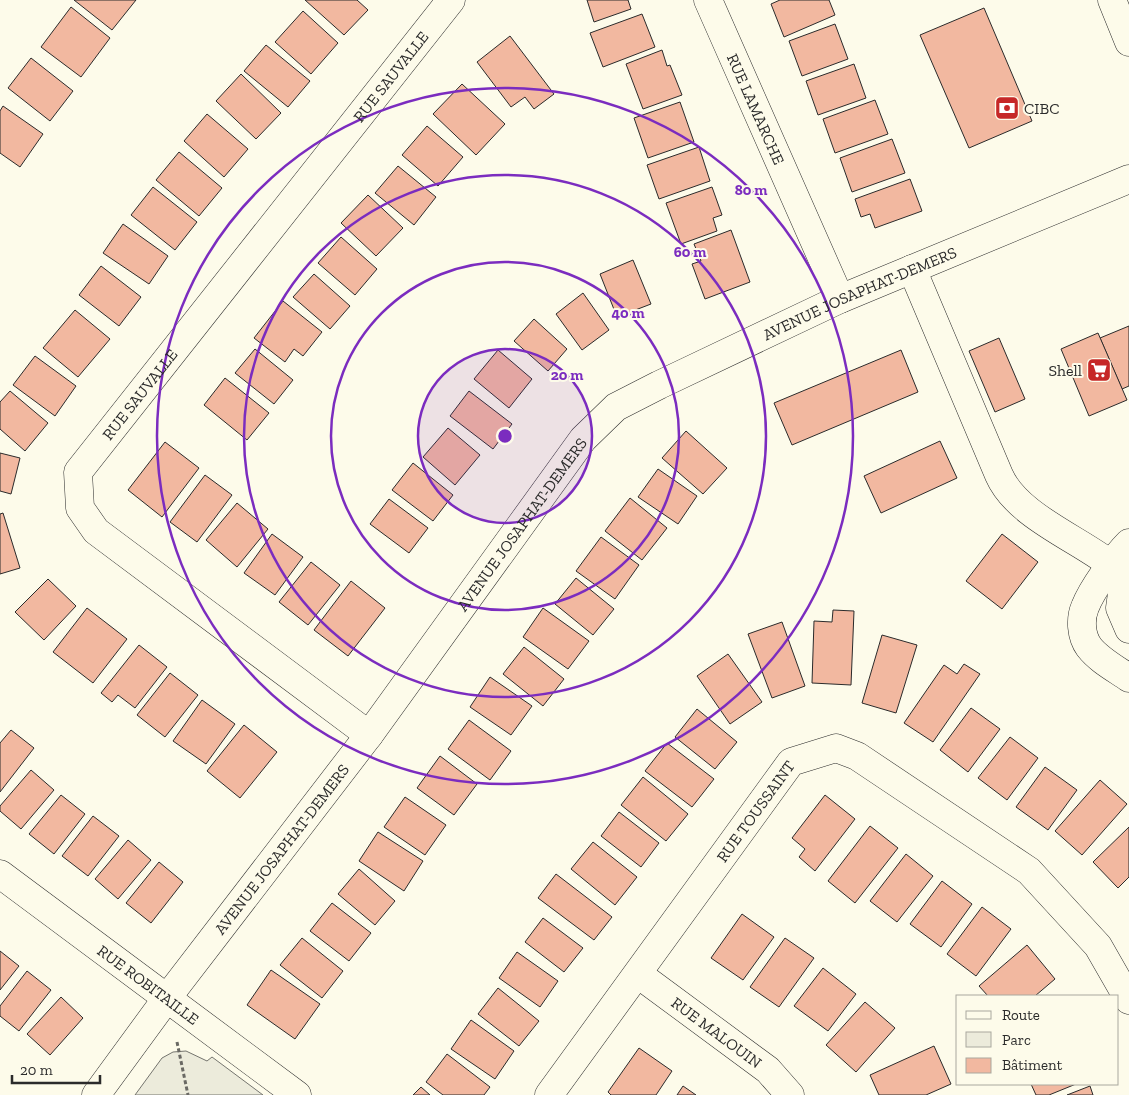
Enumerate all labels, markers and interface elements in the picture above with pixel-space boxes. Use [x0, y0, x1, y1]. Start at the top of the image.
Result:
street label: RUE SAUVALLE [349, 27, 432, 126]
street label: RUE LAMARCHE [723, 50, 789, 167]
bank icon: CIBC [994, 95, 1020, 121]
place label: CIBC [1024, 99, 1060, 118]
text: 80 m [735, 181, 767, 199]
street label: AVENUE JOSAPHAT-DEMERS [760, 242, 959, 344]
text: 60 m [674, 243, 706, 261]
text: 40 m [611, 304, 645, 322]
street label: RUE SAUVALLE [98, 345, 181, 443]
supermarket icon: Shell [1086, 357, 1112, 383]
place label: Shell [1048, 361, 1082, 380]
text: 20 m [551, 366, 583, 384]
centre of rings [496, 427, 514, 445]
street label: AVENUE JOSAPHAT-DEMERS [452, 434, 591, 615]
street label: RUE TOUSSAINT [712, 757, 799, 866]
street label: AVENUE JOSAPHAT-DEMERS [210, 760, 353, 938]
street label: RUE ROBITAILLE [94, 940, 203, 1028]
street label: RUE MALOUIN [668, 993, 766, 1072]
legend [956, 995, 1119, 1085]
text: Route [1002, 1006, 1040, 1024]
text: Parc [1002, 1031, 1031, 1049]
scale bar [12, 1052, 100, 1084]
text: Bâtiment [1002, 1056, 1063, 1074]
text: 20 m [20, 1061, 53, 1079]

